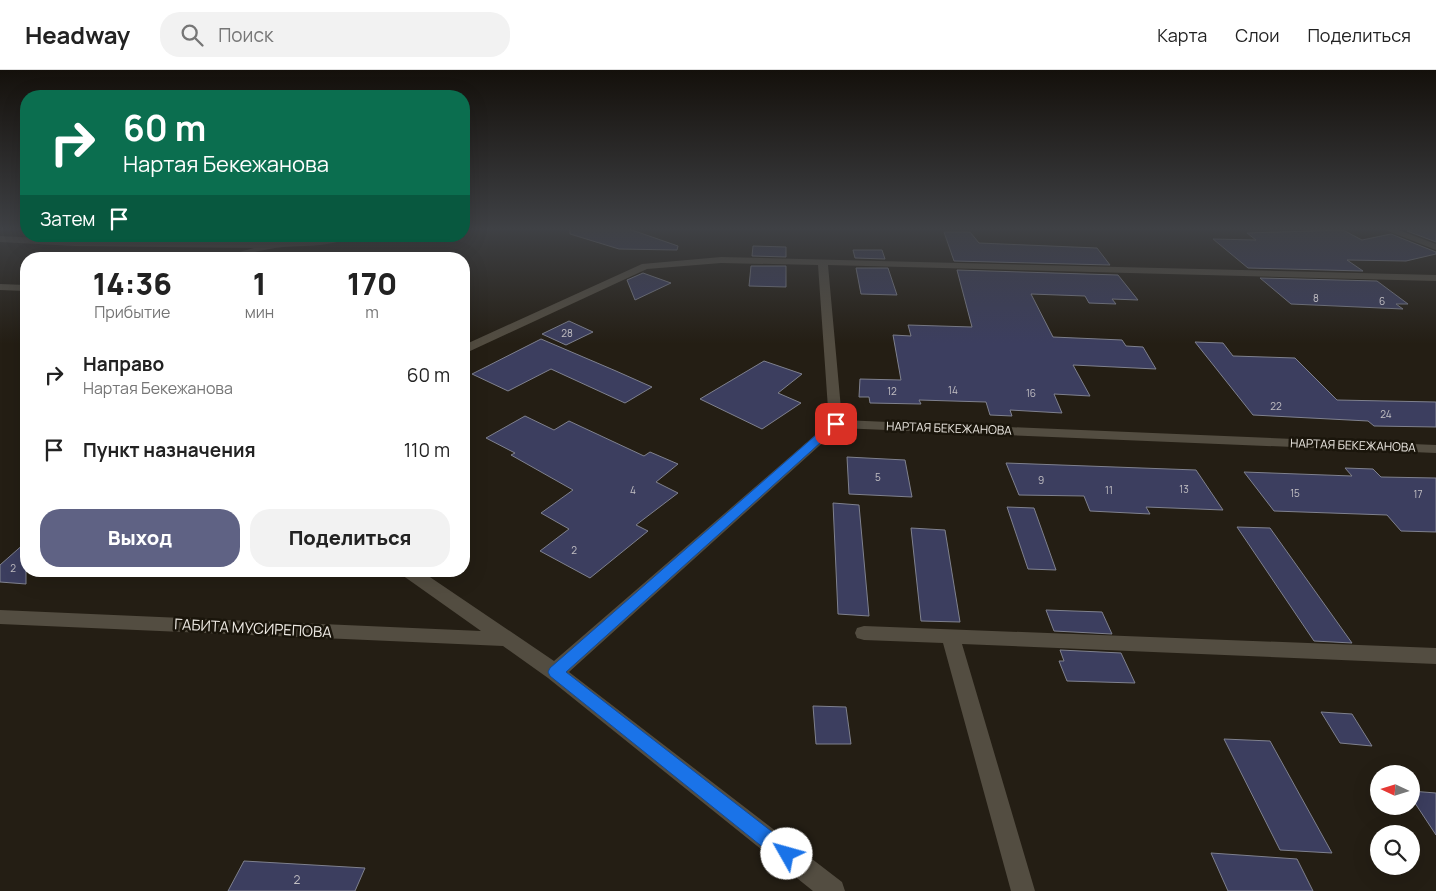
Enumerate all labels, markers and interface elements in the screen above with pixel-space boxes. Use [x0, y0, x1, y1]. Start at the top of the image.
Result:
search box [160, 12, 510, 57]
text: Headway [25, 18, 130, 51]
icon: search [178, 21, 206, 49]
text: Поиск [218, 22, 273, 48]
text: Карта [1157, 23, 1207, 47]
text: Слои [1235, 23, 1279, 47]
text: Поделиться [1307, 23, 1411, 47]
text: 60 m [123, 104, 206, 152]
icon: right [40, 110, 105, 175]
text: Нартая Бекежанова [123, 149, 329, 179]
icon: arrive [105, 205, 133, 233]
text: Затем [40, 206, 95, 232]
text: 14:36 [93, 263, 172, 304]
text: 1 [253, 263, 266, 304]
text: 170 [347, 263, 397, 304]
house number: 8 [1313, 291, 1319, 305]
house number: 6 [1379, 294, 1385, 308]
text: Прибытие [94, 301, 170, 323]
text: мин [245, 301, 274, 323]
text: m [365, 301, 379, 323]
house number: 28 [561, 326, 573, 340]
text: Направо [83, 351, 164, 377]
icon: right [40, 361, 68, 389]
text: 60 m [407, 362, 450, 388]
text: Нартая Бекежанова [83, 377, 233, 399]
house number: 14 [948, 383, 958, 397]
house number: 12 [887, 384, 897, 398]
house number: 16 [1026, 386, 1036, 400]
house number: 22 [1270, 399, 1282, 413]
pin [815, 403, 857, 445]
house number: 24 [1380, 407, 1392, 421]
icon: arrive [822, 410, 850, 438]
street label: НАРТАЯ БЕКЕЖАНОВА [886, 417, 1013, 439]
street label: НАРТАЯ БЕКЕЖАНОВА [1290, 434, 1417, 456]
icon: arrive [40, 436, 68, 464]
text: Пункт назначения [83, 437, 256, 463]
text: 110 m [404, 437, 450, 463]
house number: 5 [875, 470, 881, 484]
house number: 9 [1038, 473, 1044, 487]
house number: 13 [1179, 482, 1189, 496]
house number: 4 [630, 483, 636, 497]
house number: 11 [1105, 483, 1113, 497]
house number: 15 [1290, 486, 1300, 500]
house number: 17 [1414, 487, 1422, 501]
button: Выход [40, 509, 240, 567]
button: Поделиться [250, 509, 450, 567]
house number: 2 [571, 543, 577, 557]
house number: 2 [10, 561, 16, 575]
street label: ГАБИТА МУСИРЕПОВА [174, 613, 333, 643]
north arrow [1370, 765, 1420, 815]
map controls [1370, 765, 1420, 875]
button: search [1370, 825, 1420, 875]
position arrow [760, 827, 812, 879]
house number: 2 [294, 871, 301, 888]

